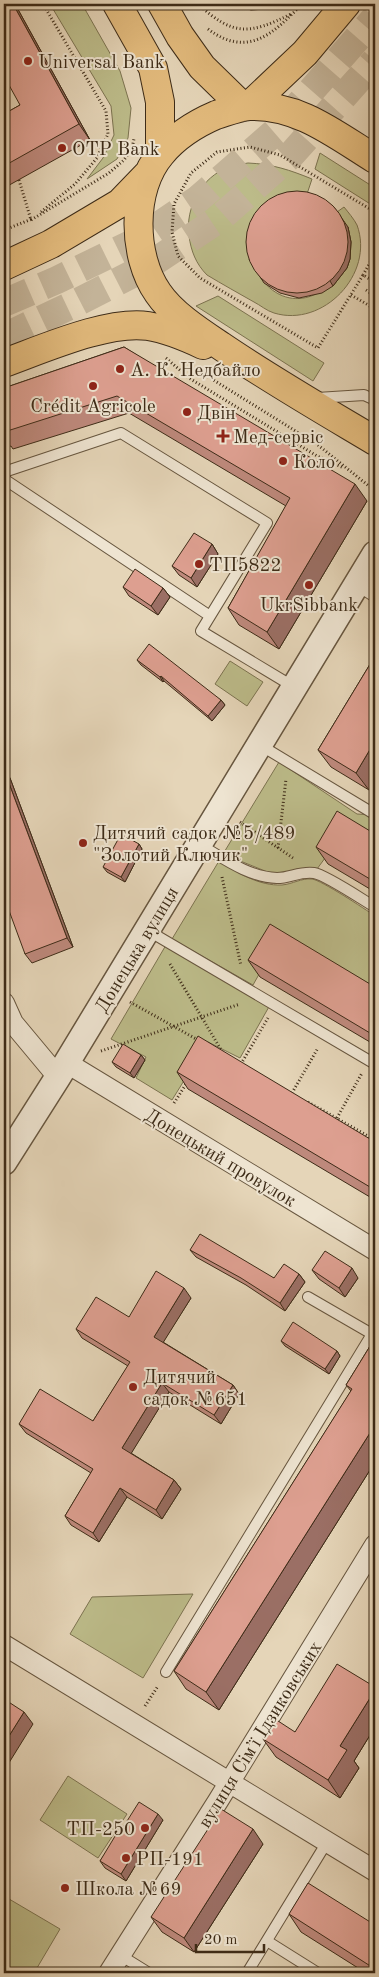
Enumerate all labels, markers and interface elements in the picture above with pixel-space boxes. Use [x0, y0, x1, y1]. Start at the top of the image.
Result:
place label: Universal Bank [38, 54, 165, 73]
marker: Universal Bank [22, 55, 34, 67]
place label: OTP Bank [72, 141, 160, 160]
marker: OTP Bank [56, 142, 68, 154]
place label: А. К. Недбайло [130, 362, 261, 381]
marker: А. К. Недбайло [114, 363, 126, 375]
marker: Crédit Agricole [87, 380, 99, 392]
place label: Crédit Agricole [30, 398, 156, 417]
place label: Двін [197, 405, 236, 424]
marker: Двін [181, 406, 193, 418]
place label: Мед-сервіс [233, 429, 323, 448]
marker: Мед-сервіс [217, 430, 229, 442]
place label: Коло [293, 454, 335, 473]
marker: Коло [277, 455, 289, 467]
place label: ТП5822 [209, 557, 282, 576]
marker: ТП5822 [193, 558, 205, 570]
marker: UkrSibbank [303, 579, 315, 591]
place label: UkrSibbank [260, 597, 358, 616]
place label: Дитячий садок №5/489 "Золотий Ключик" [93, 825, 296, 866]
marker: Дитячий садок №5/489 "Золотий Ключик" [77, 837, 89, 849]
street label: Донецька вулиця [93, 884, 183, 1017]
street label: Донецький провулок [141, 1107, 299, 1212]
place label: Дитячий садок №651 [143, 1369, 248, 1410]
marker: Дитячий садок №651 [127, 1381, 139, 1393]
street label: вулиця Сімʼї Ідзиковських [196, 1639, 326, 1832]
place label: ТП-250 [66, 1821, 135, 1840]
marker: ТП-250 [139, 1822, 151, 1834]
place label: РП-191 [136, 1851, 204, 1870]
marker: РП-191 [120, 1852, 132, 1864]
place label: Школа №69 [75, 1881, 182, 1900]
marker: Школа №69 [59, 1882, 71, 1894]
scale bar [196, 1922, 264, 1954]
text: 20 m [204, 1933, 238, 1948]

